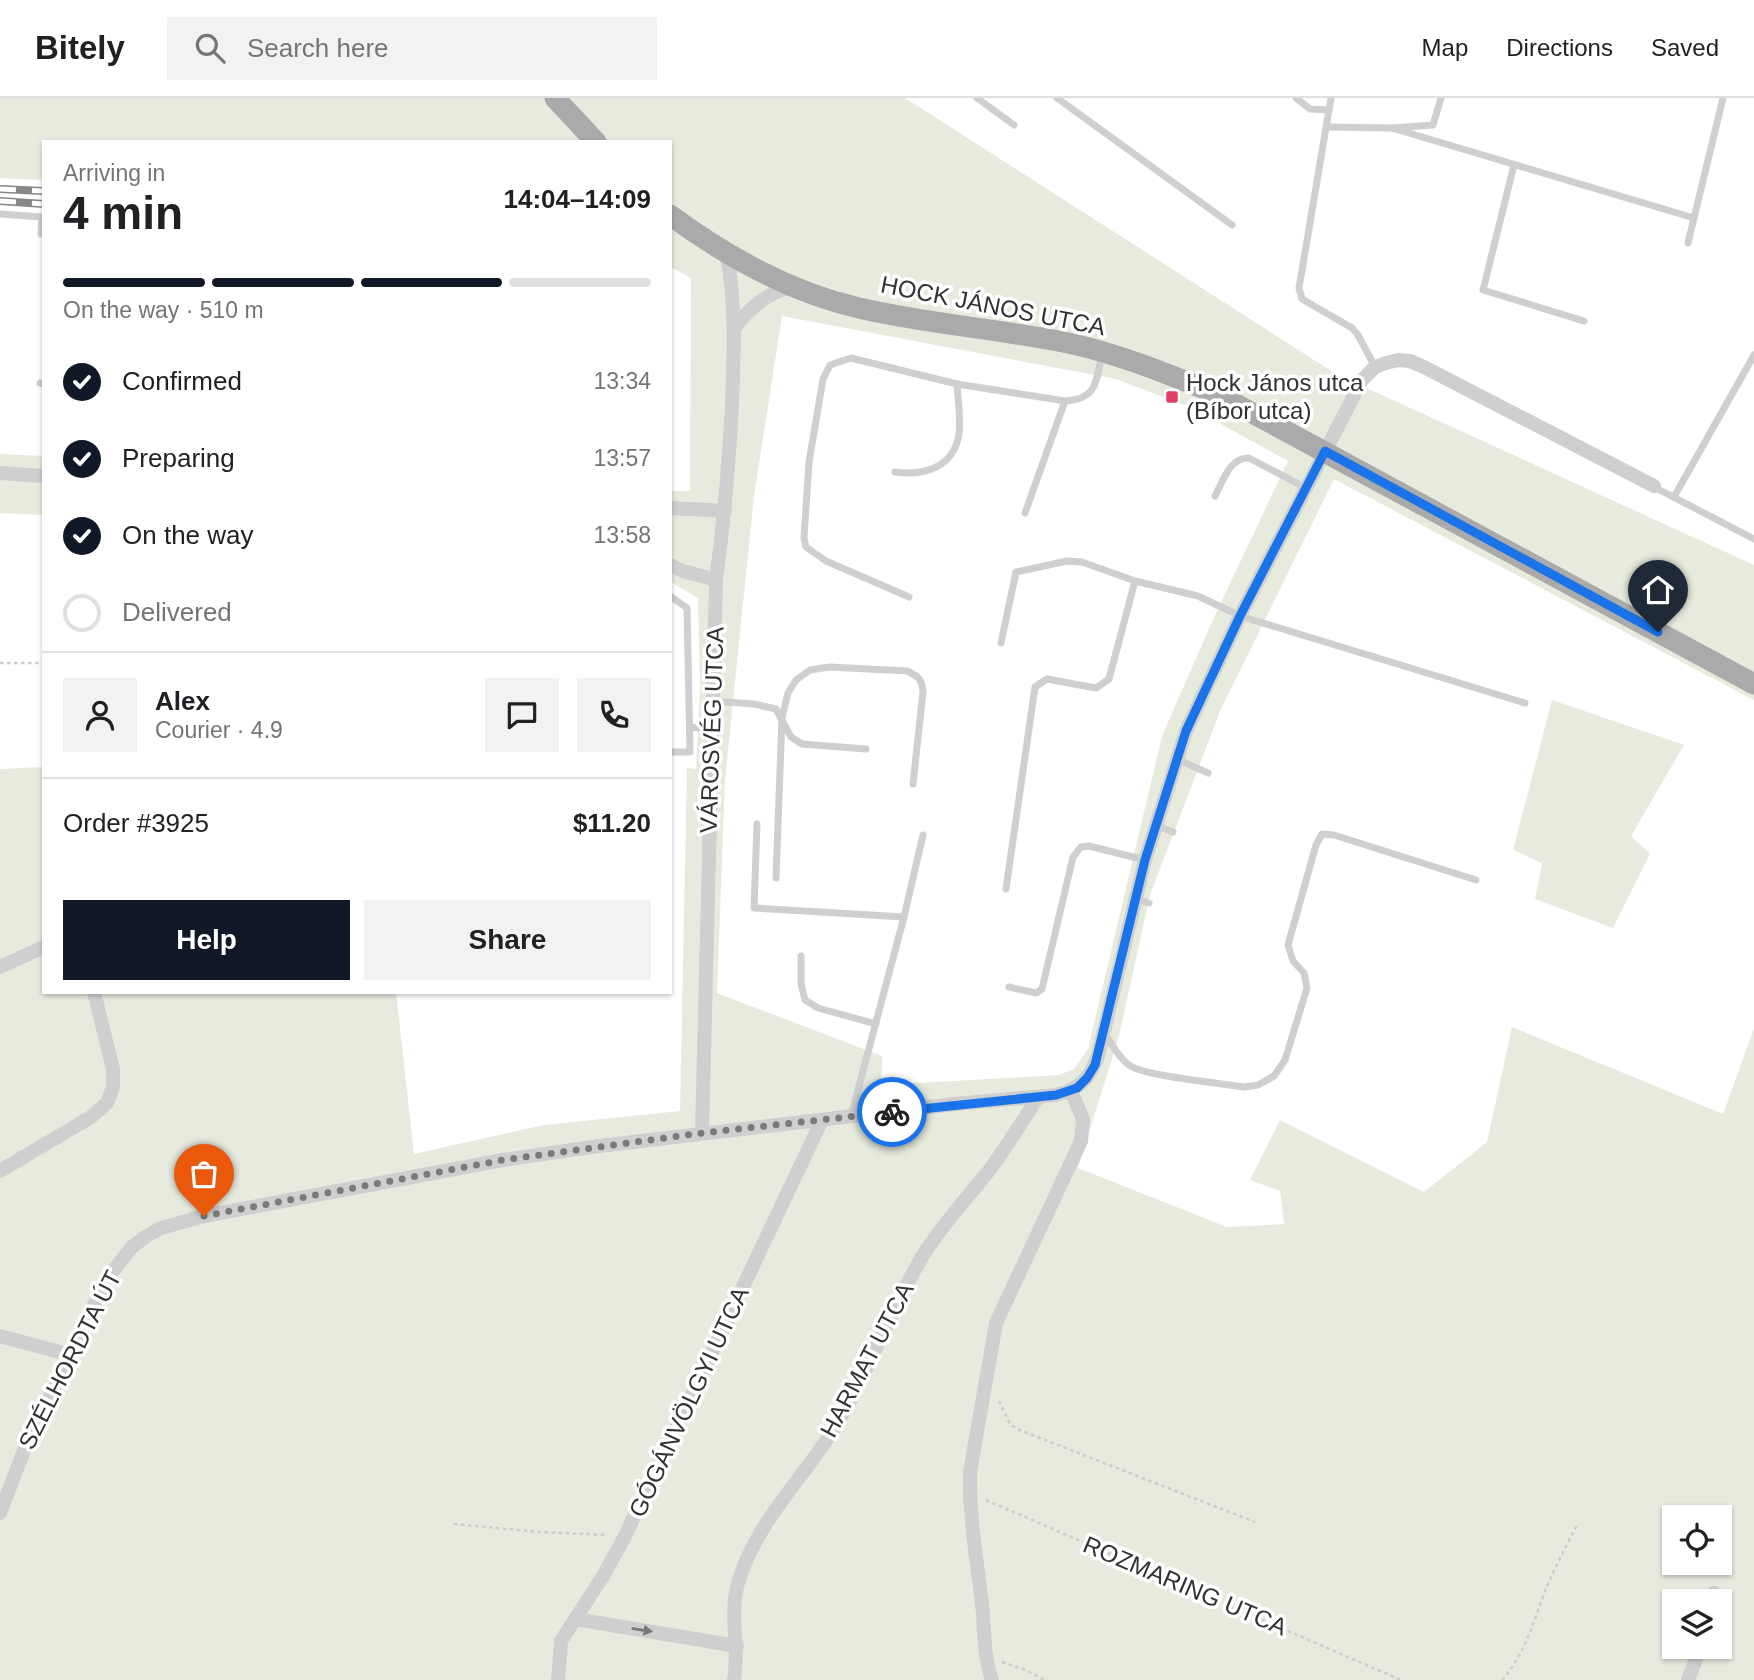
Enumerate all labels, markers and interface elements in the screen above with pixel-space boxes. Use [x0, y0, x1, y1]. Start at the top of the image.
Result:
search box [167, 17, 657, 80]
text: Bitely [35, 29, 125, 66]
icon: search [191, 29, 229, 67]
text: Search here [247, 33, 389, 63]
text: Map [1422, 34, 1468, 61]
text: Directions [1506, 34, 1613, 61]
text: Saved [1651, 34, 1719, 61]
text: Arriving in [63, 160, 165, 186]
text: 14:04–14:09 [504, 184, 651, 214]
text: 4 min [63, 187, 183, 239]
street label: HOCK JÁNOS UTCA [879, 271, 1108, 341]
text: On the way · 510 m [63, 297, 264, 323]
icon: check [63, 363, 101, 401]
text: Confirmed [122, 366, 242, 396]
text: 13:34 [593, 368, 651, 394]
place label: Hock János utca (Bíbor utca) [1186, 369, 1364, 424]
marker: Hock János utca (Bíbor utca) [1164, 389, 1180, 405]
icon: check [63, 440, 101, 478]
text: Preparing [122, 443, 235, 473]
text: 13:57 [593, 445, 651, 471]
icon: check [63, 517, 101, 555]
text: On the way [122, 520, 254, 550]
text: 13:58 [593, 522, 651, 548]
pin [1628, 560, 1688, 632]
icon: home [1639, 571, 1677, 609]
text: Delivered [122, 597, 232, 627]
street label: VÁROSVÉG UTCA [694, 626, 729, 834]
button: person [63, 678, 137, 752]
button: chat [485, 678, 559, 752]
button: phone [577, 678, 651, 752]
text: Alex [155, 686, 210, 716]
text: Courier · 4.9 [155, 717, 283, 743]
text: Order #3925 [63, 808, 209, 838]
text: $11.20 [573, 808, 651, 838]
button: Help [63, 900, 350, 980]
button: Share [364, 900, 651, 980]
courier [857, 1077, 927, 1147]
icon: bike [873, 1093, 911, 1131]
pin [174, 1144, 234, 1216]
icon: bag [185, 1155, 223, 1193]
street label: SZÉLHORDTA ÚT [13, 1266, 126, 1454]
street label: HARMAT UTCA [814, 1278, 919, 1442]
street label: GÓGÁNVÖLGYI UTCA [623, 1282, 754, 1521]
map controls [1662, 1505, 1732, 1659]
button: locate [1662, 1505, 1732, 1575]
street label: ROZMARING UTCA [1079, 1530, 1291, 1641]
button: layers [1662, 1589, 1732, 1659]
one-way arrow [631, 1625, 653, 1636]

